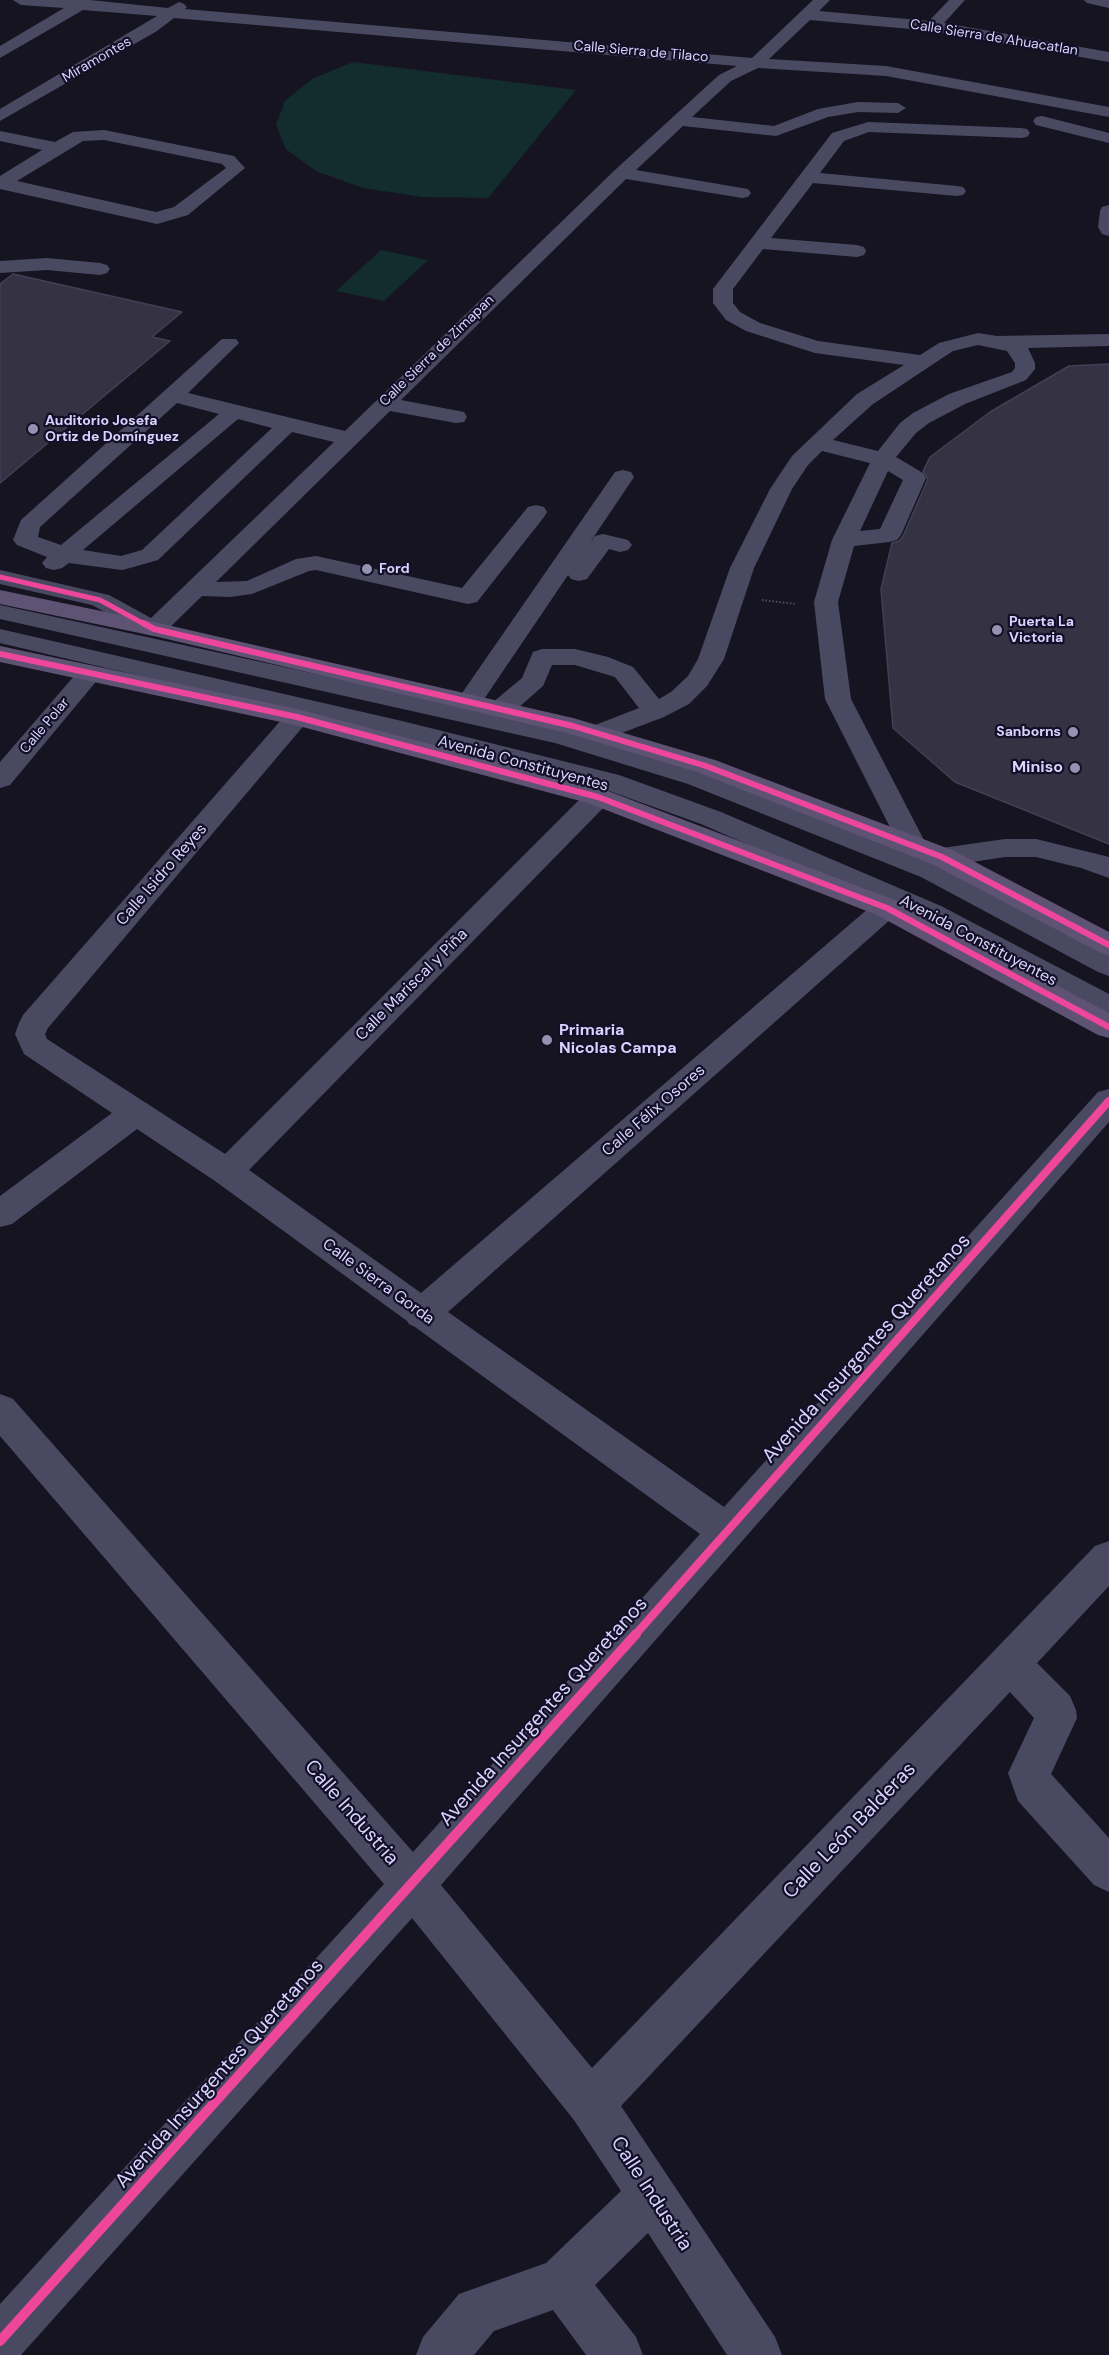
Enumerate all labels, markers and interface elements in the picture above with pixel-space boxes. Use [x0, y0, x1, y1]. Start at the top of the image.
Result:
street label: Calle Sierra de Ahuacatlan [909, 16, 1079, 60]
street label: Miramontes [59, 33, 135, 87]
street label: Calle Sierra de Tilaco [573, 38, 709, 66]
street label: Calle Sierra de Zimapan [376, 292, 498, 410]
place label: Auditorio Josefa Ortiz de Domínguez [45, 413, 179, 446]
marker: Auditorio Josefa Ortiz de Domínguez [26, 422, 40, 436]
place label: Ford [379, 561, 410, 577]
marker: Ford [360, 562, 374, 576]
place label: Puerta La Victoria [1009, 614, 1074, 646]
marker: Puerta La Victoria [990, 623, 1004, 637]
street label: Calle Polar [17, 695, 73, 757]
place label: Sanborns [996, 724, 1061, 740]
marker: Sanborns [1066, 725, 1080, 739]
street label: Avenida Constituyentes [436, 732, 610, 796]
place label: Miniso [1012, 758, 1063, 778]
marker: Miniso [1068, 761, 1082, 775]
street label: Calle Isidro Reyes [113, 820, 211, 930]
street label: Avenida Constituyentes [896, 891, 1060, 991]
street label: Calle Mariscal y Piña [352, 925, 472, 1045]
place label: Primaria Nicolas Campa [559, 1021, 677, 1059]
marker: Primaria Nicolas Campa [540, 1033, 554, 1047]
street label: Calle Félix Osores [599, 1061, 709, 1161]
street label: Avenida Insurgentes Queretanos [758, 1230, 976, 1468]
street label: Calle Sierra Gorda [318, 1235, 438, 1329]
street label: Avenida Insurgentes Queretanos [435, 1593, 653, 1831]
street label: Calle Industria [299, 1756, 403, 1870]
street label: Calle León Balderas [779, 1758, 921, 1904]
street label: Avenida Insurgentes Queretanos [111, 1955, 329, 2193]
street label: Calle Industria [605, 2132, 697, 2256]

